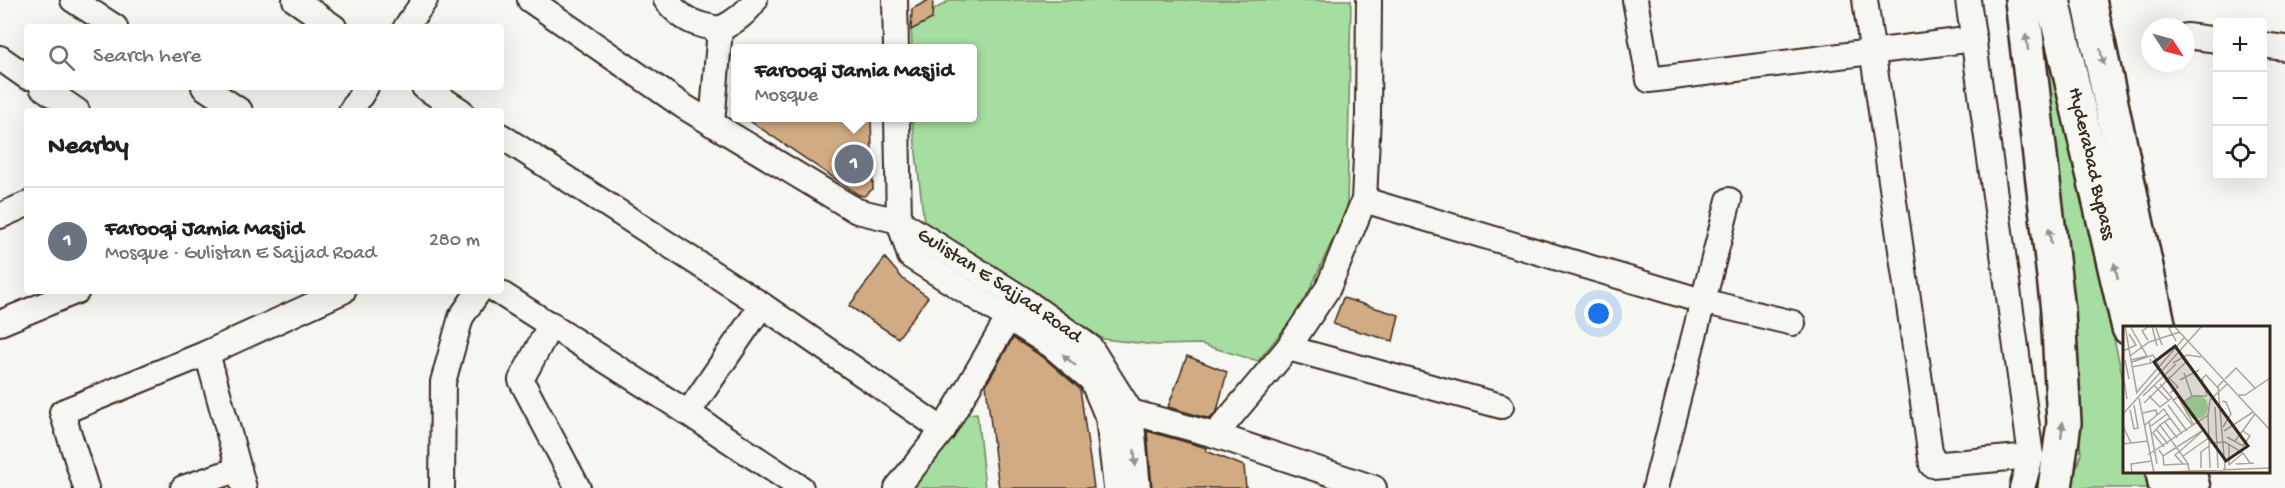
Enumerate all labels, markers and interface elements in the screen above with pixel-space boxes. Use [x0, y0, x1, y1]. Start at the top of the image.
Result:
north arrow [2141, 18, 2195, 72]
map controls [2213, 18, 2267, 180]
button: + [2213, 18, 2267, 72]
search box [24, 24, 504, 90]
one-way arrow [2022, 32, 2032, 51]
icon: search [45, 41, 78, 74]
text: Search here [93, 44, 201, 70]
popup [731, 44, 977, 122]
one-way arrow [2097, 48, 2107, 67]
text: Farooqi Jamia Masjid [755, 59, 953, 85]
button: − [2213, 72, 2267, 126]
text: Mosque [755, 85, 818, 108]
street label: Hyderabad Bypass [2062, 85, 2120, 243]
button: locate [2213, 126, 2267, 180]
text: Nearby [48, 132, 129, 163]
pin: 1 [834, 142, 874, 186]
text: Farooqi Jamia Masjid [105, 217, 304, 243]
street label: Gulistan E Sajjad Road [913, 224, 1088, 350]
one-way arrow [2045, 226, 2054, 245]
text: 1 [63, 230, 72, 253]
text: 280 m [429, 230, 480, 253]
text: Mosque · Gulistan E Sajjad Road [105, 243, 376, 266]
one-way arrow [2111, 261, 2120, 280]
your location [1584, 299, 1613, 328]
inset map [2123, 326, 2270, 473]
one-way arrow [1062, 354, 1077, 367]
one-way arrow [2057, 420, 2067, 439]
one-way arrow [1131, 449, 1140, 468]

